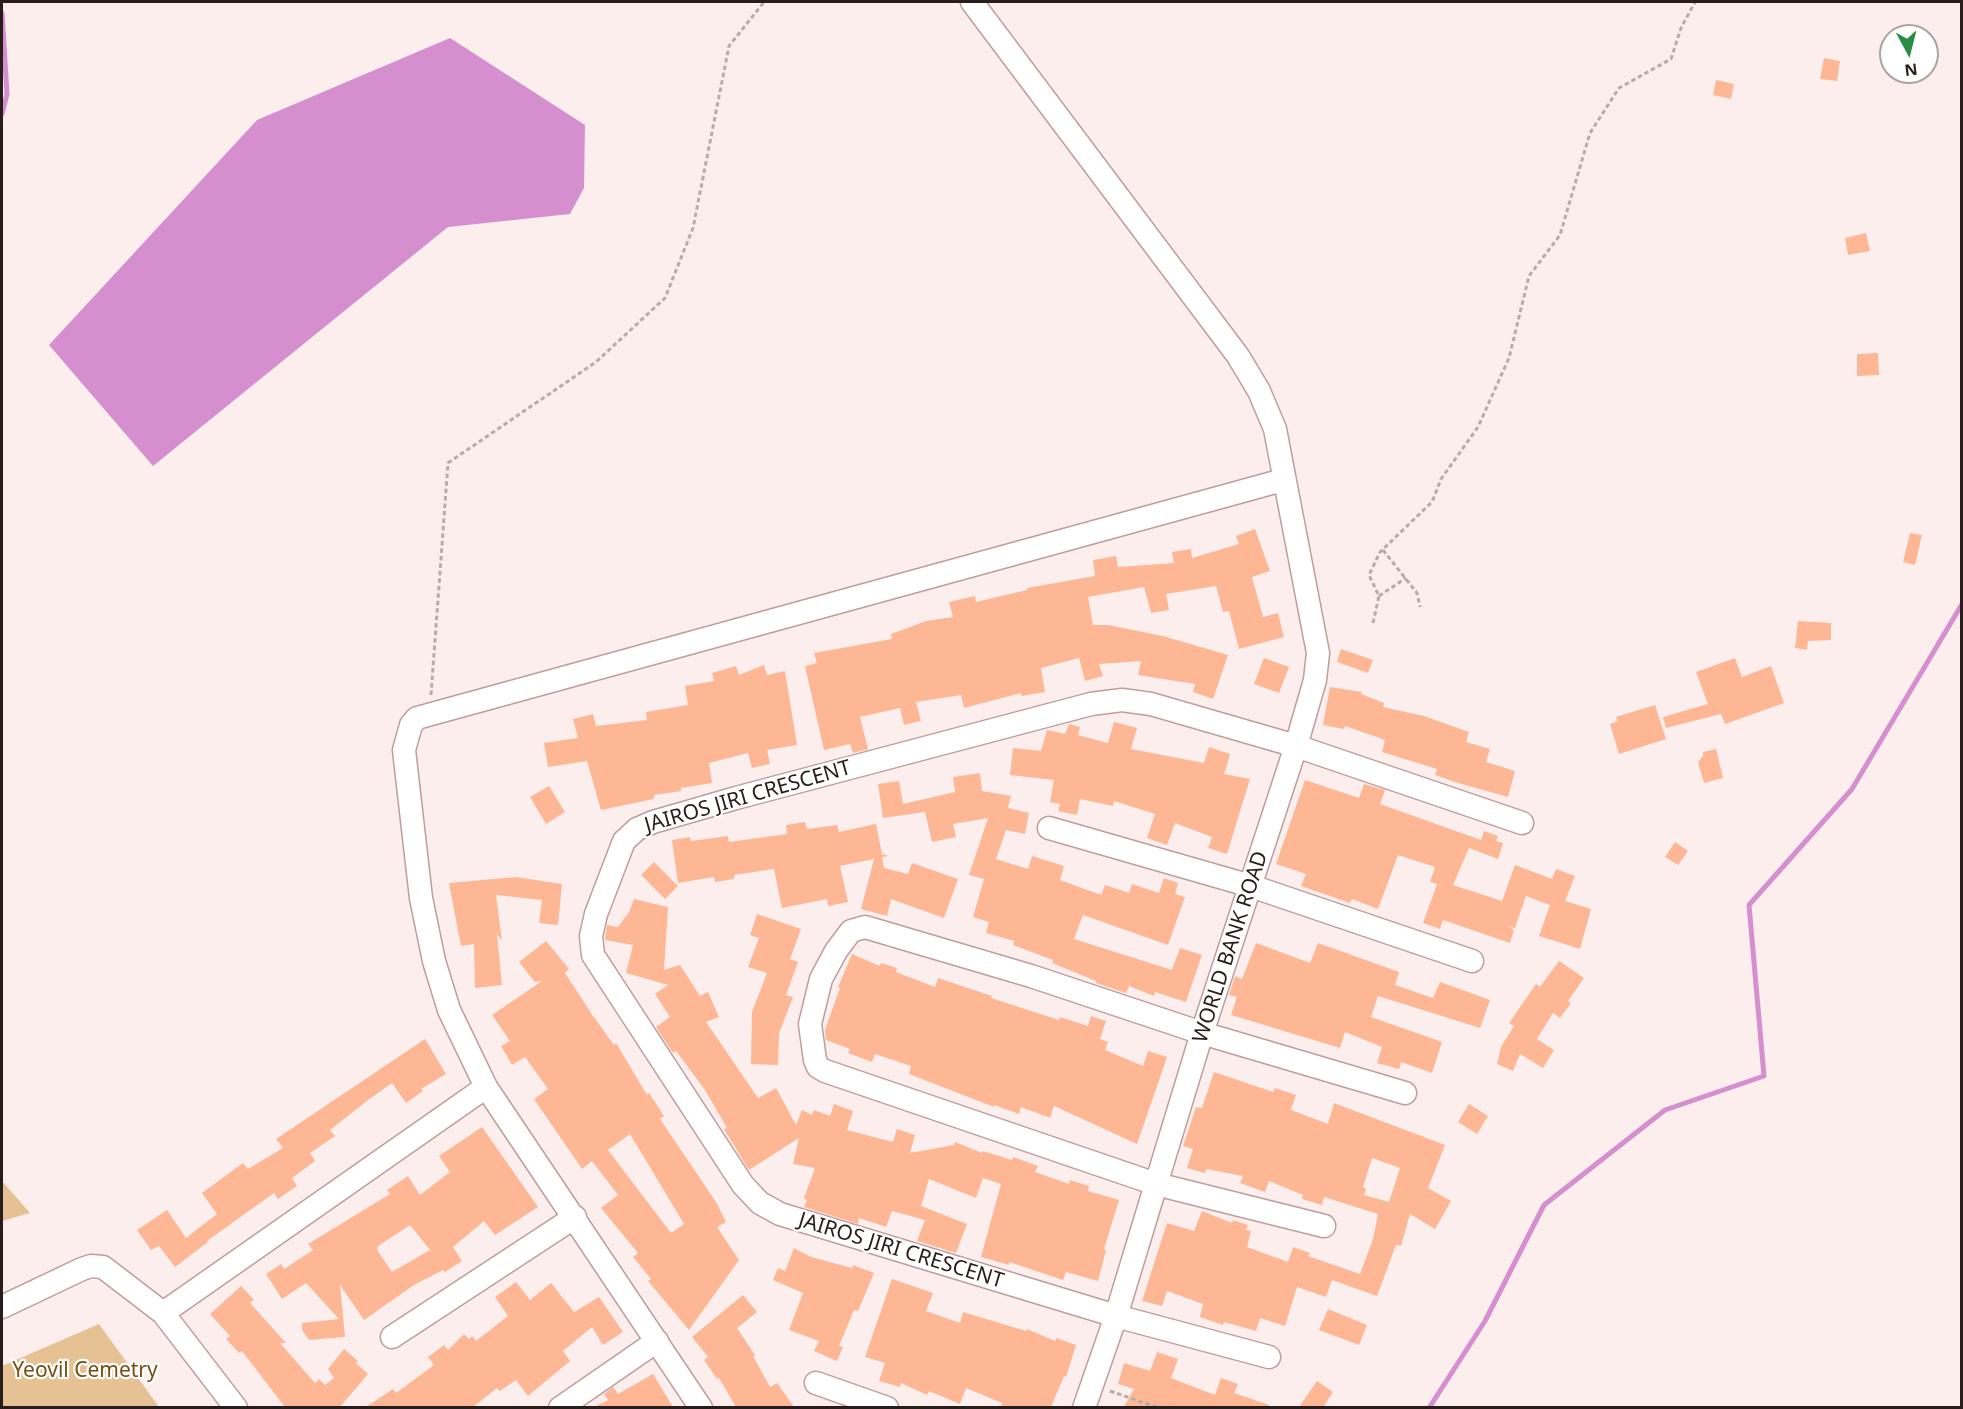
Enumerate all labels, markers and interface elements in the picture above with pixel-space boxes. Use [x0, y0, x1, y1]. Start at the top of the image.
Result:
north arrow [1879, 24, 1939, 84]
text: N [1903, 58, 1919, 82]
street label: JAIROS JIRI CRESCENT [642, 755, 854, 839]
street label: WORLD BANK ROAD [1188, 848, 1274, 1046]
street label: JAIROS JIRI CRESCENT [795, 1208, 1007, 1294]
park label: Yeovil Cemetry [12, 1358, 158, 1384]

